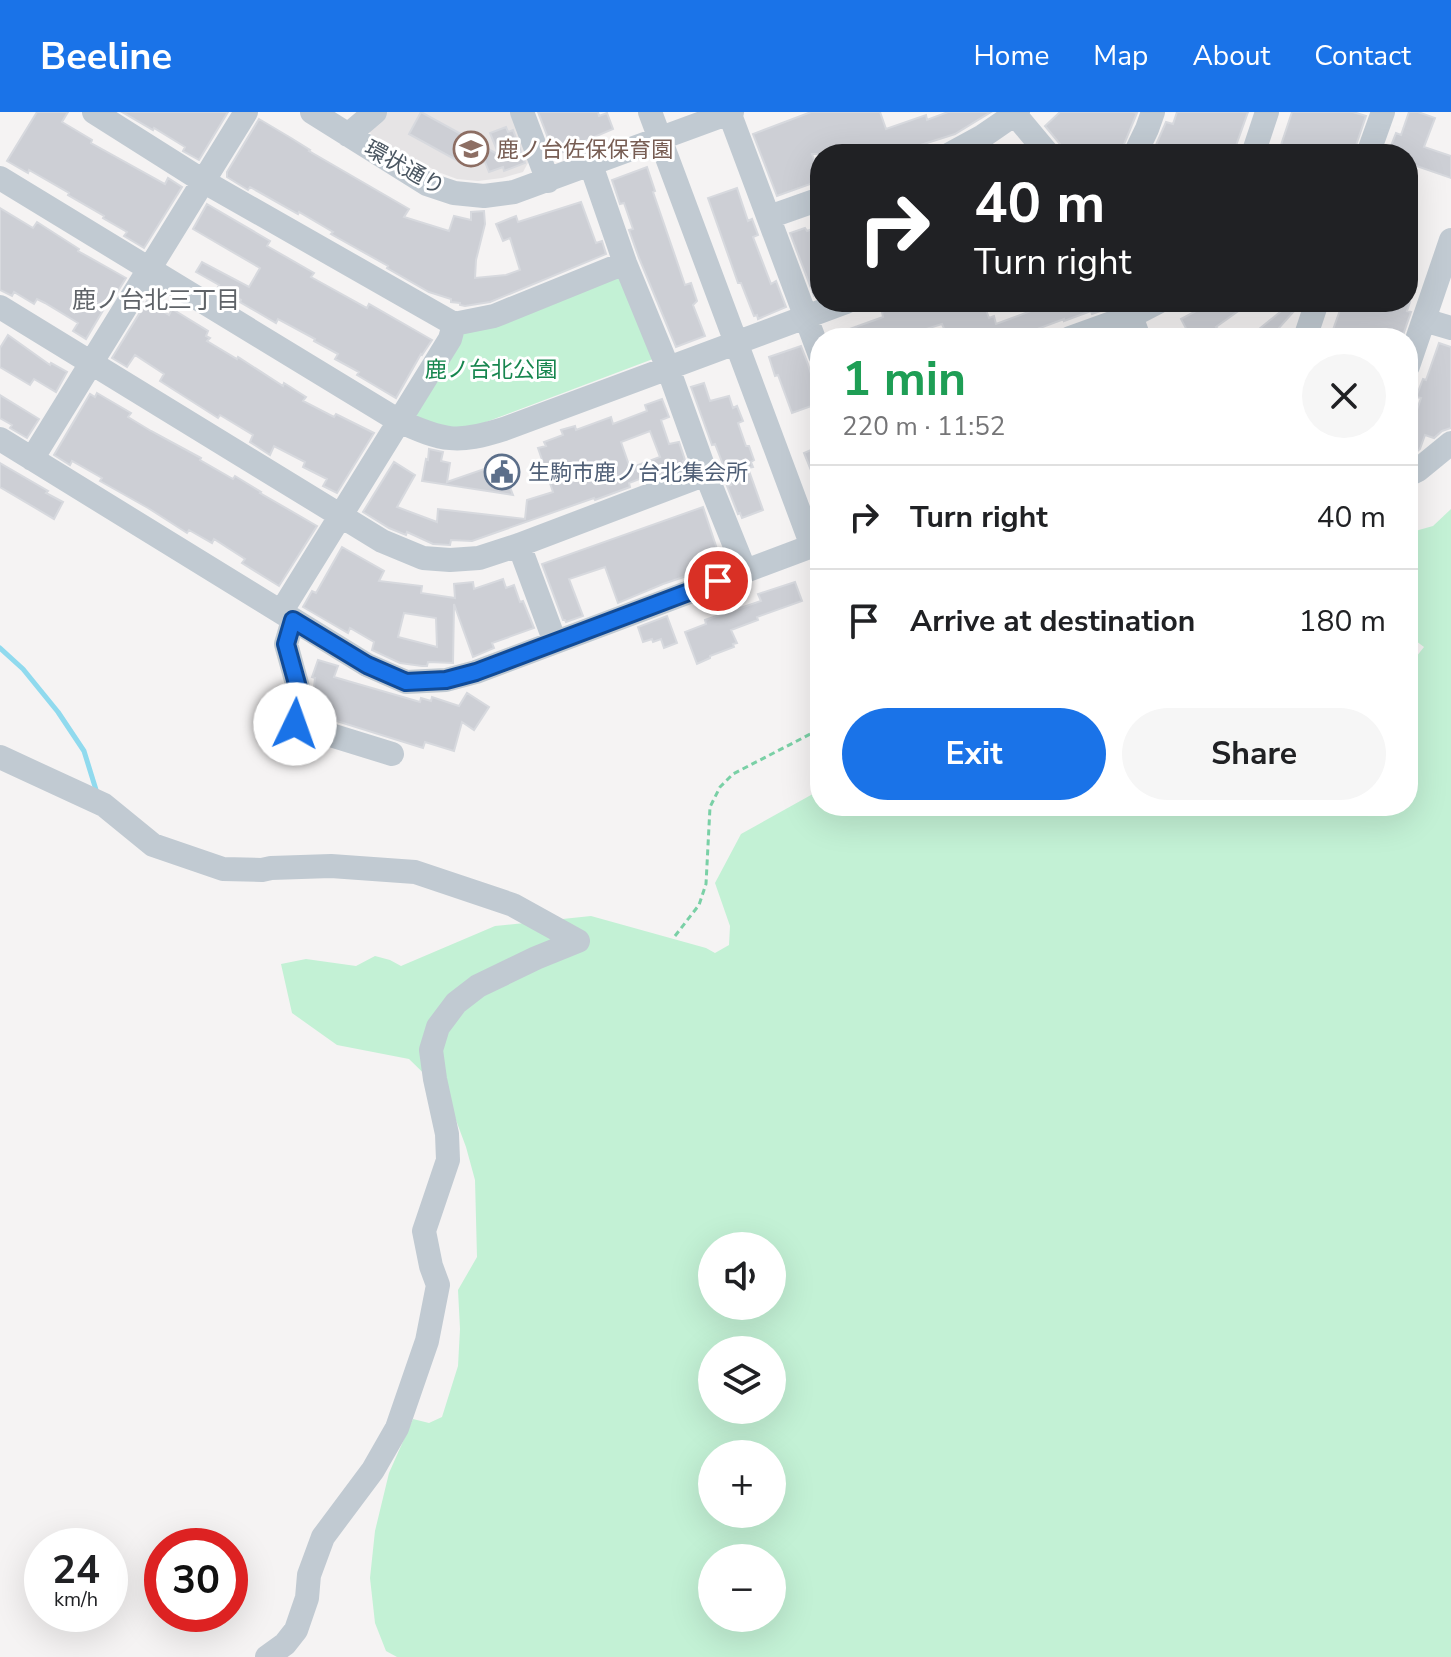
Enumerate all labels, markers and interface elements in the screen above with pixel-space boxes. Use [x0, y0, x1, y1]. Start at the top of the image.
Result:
text: Beeline [40, 31, 172, 82]
text: Home [974, 37, 1049, 75]
text: Map [1093, 37, 1148, 75]
text: About [1192, 37, 1270, 75]
text: Contact [1314, 37, 1411, 75]
school or university icon: 鹿ノ台佐保保育園 [452, 130, 490, 168]
street label: 環状通り [359, 133, 450, 202]
place label: 鹿ノ台佐保保育園 [497, 135, 673, 165]
text: 40 m [974, 165, 1105, 242]
icon: right [842, 176, 946, 280]
text: Turn right [974, 238, 1131, 287]
district label: 鹿ノ台北三丁目 [72, 284, 240, 316]
text: 1 min [842, 346, 966, 412]
button: close [1302, 354, 1386, 438]
park label: 鹿ノ台北公園 [425, 355, 557, 385]
text: 220 m · 11:52 [842, 409, 1005, 444]
public building icon: 生駒市鹿ノ台北集会所 [483, 453, 521, 491]
place label: 生駒市鹿ノ台北集会所 [528, 458, 748, 488]
icon: right [842, 495, 886, 539]
text: Turn right [910, 497, 1048, 538]
text: 40 m [1317, 497, 1386, 538]
pin [684, 547, 752, 615]
icon: arrive [696, 559, 740, 603]
icon: arrive [842, 599, 886, 643]
text: Arrive at destination [910, 601, 1195, 642]
text: 180 m [1299, 601, 1386, 642]
position arrow [253, 682, 337, 766]
button: Exit [842, 708, 1106, 800]
button: Share [1122, 708, 1386, 800]
map controls [698, 1232, 786, 1632]
button: sound [698, 1232, 786, 1320]
button: layers [698, 1336, 786, 1424]
button: + [698, 1440, 786, 1528]
speed limit sign: 30 [144, 1528, 248, 1632]
text: 24 [52, 1543, 100, 1597]
button: − [698, 1544, 786, 1632]
text: km/h [54, 1586, 98, 1613]

